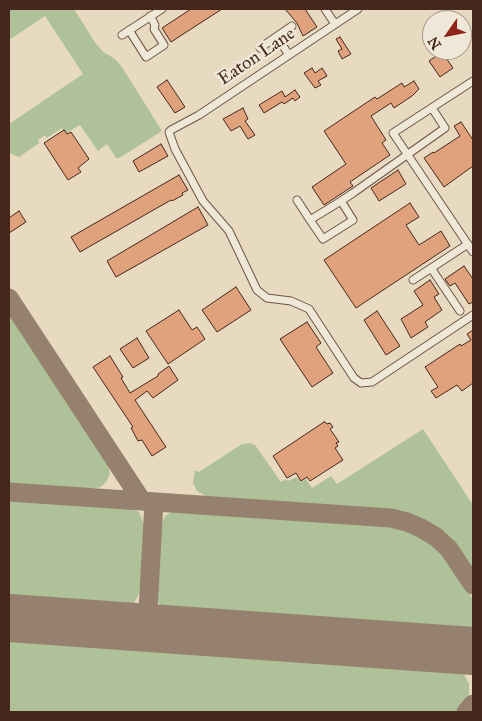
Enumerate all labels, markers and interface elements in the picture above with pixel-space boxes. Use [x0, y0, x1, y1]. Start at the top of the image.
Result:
north arrow [422, 10, 472, 60]
street label: Eaton Lane [215, 23, 299, 91]
text: N [424, 33, 445, 53]

